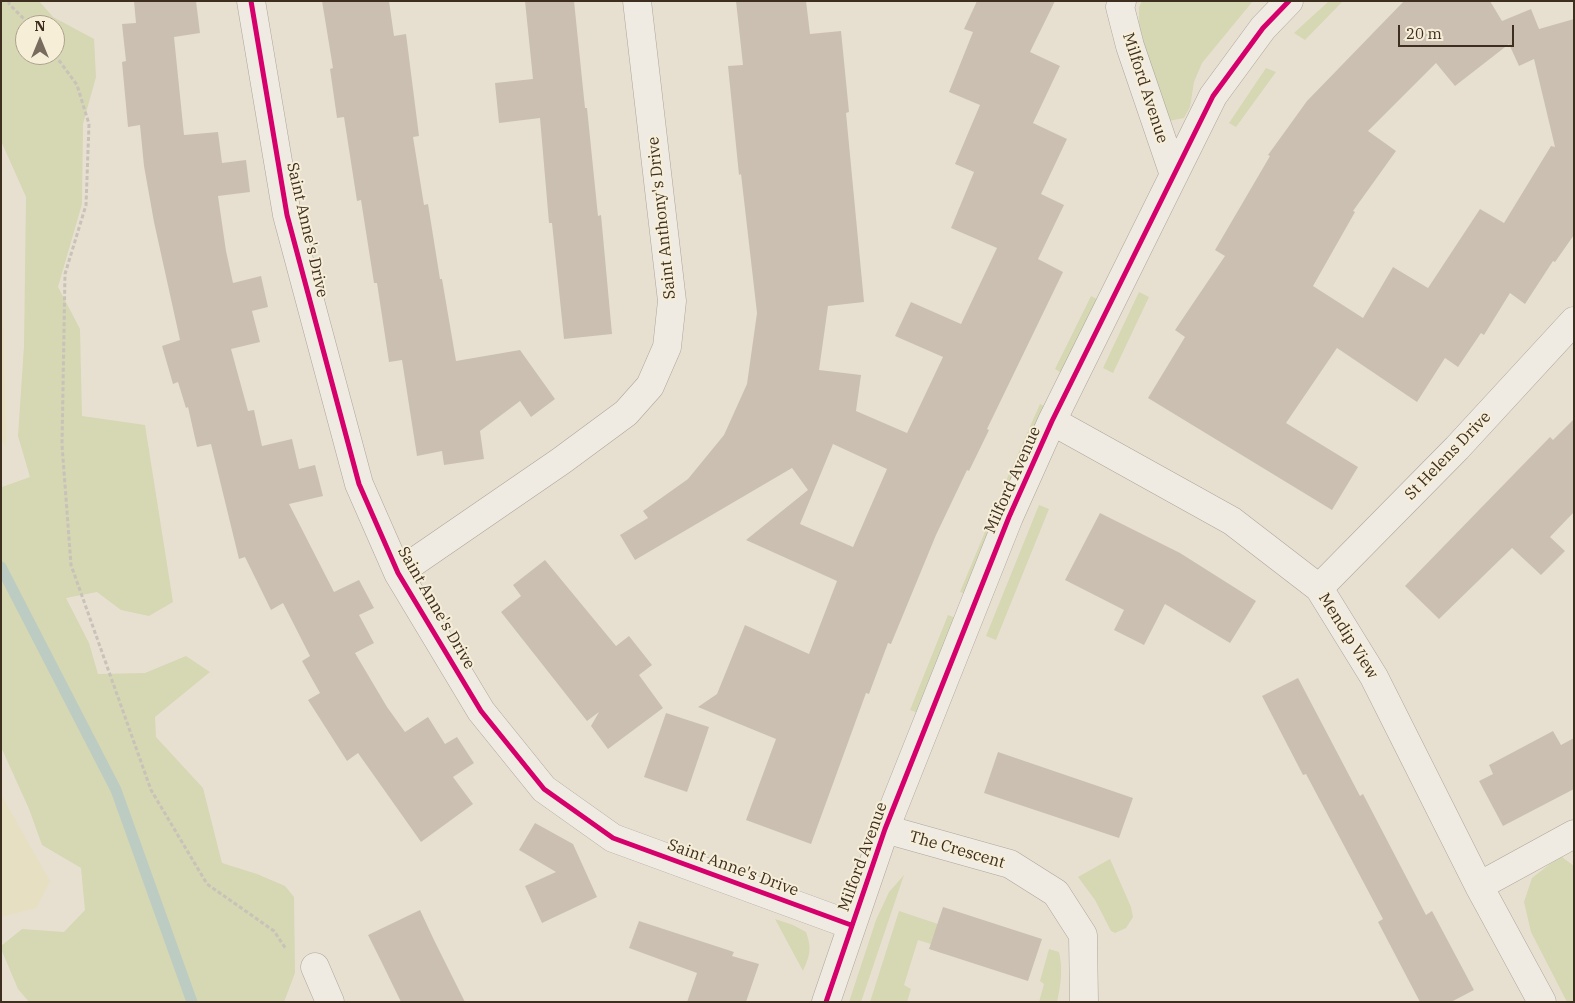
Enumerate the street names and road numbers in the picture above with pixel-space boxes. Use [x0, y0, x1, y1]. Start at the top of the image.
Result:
street label: Milford Avenue [1118, 30, 1172, 146]
street label: Saint Anthony's Drive [644, 136, 680, 300]
street label: Saint Anne's Drive [282, 161, 332, 299]
street label: St Helens Drive [1401, 408, 1495, 504]
street label: Milford Avenue [981, 424, 1045, 536]
street label: Saint Anne's Drive [393, 543, 479, 673]
street label: Mendip View [1314, 590, 1382, 682]
street label: Milford Avenue [834, 800, 892, 914]
street label: The Crescent [907, 827, 1007, 873]
street label: Saint Anne's Drive [665, 835, 801, 901]

